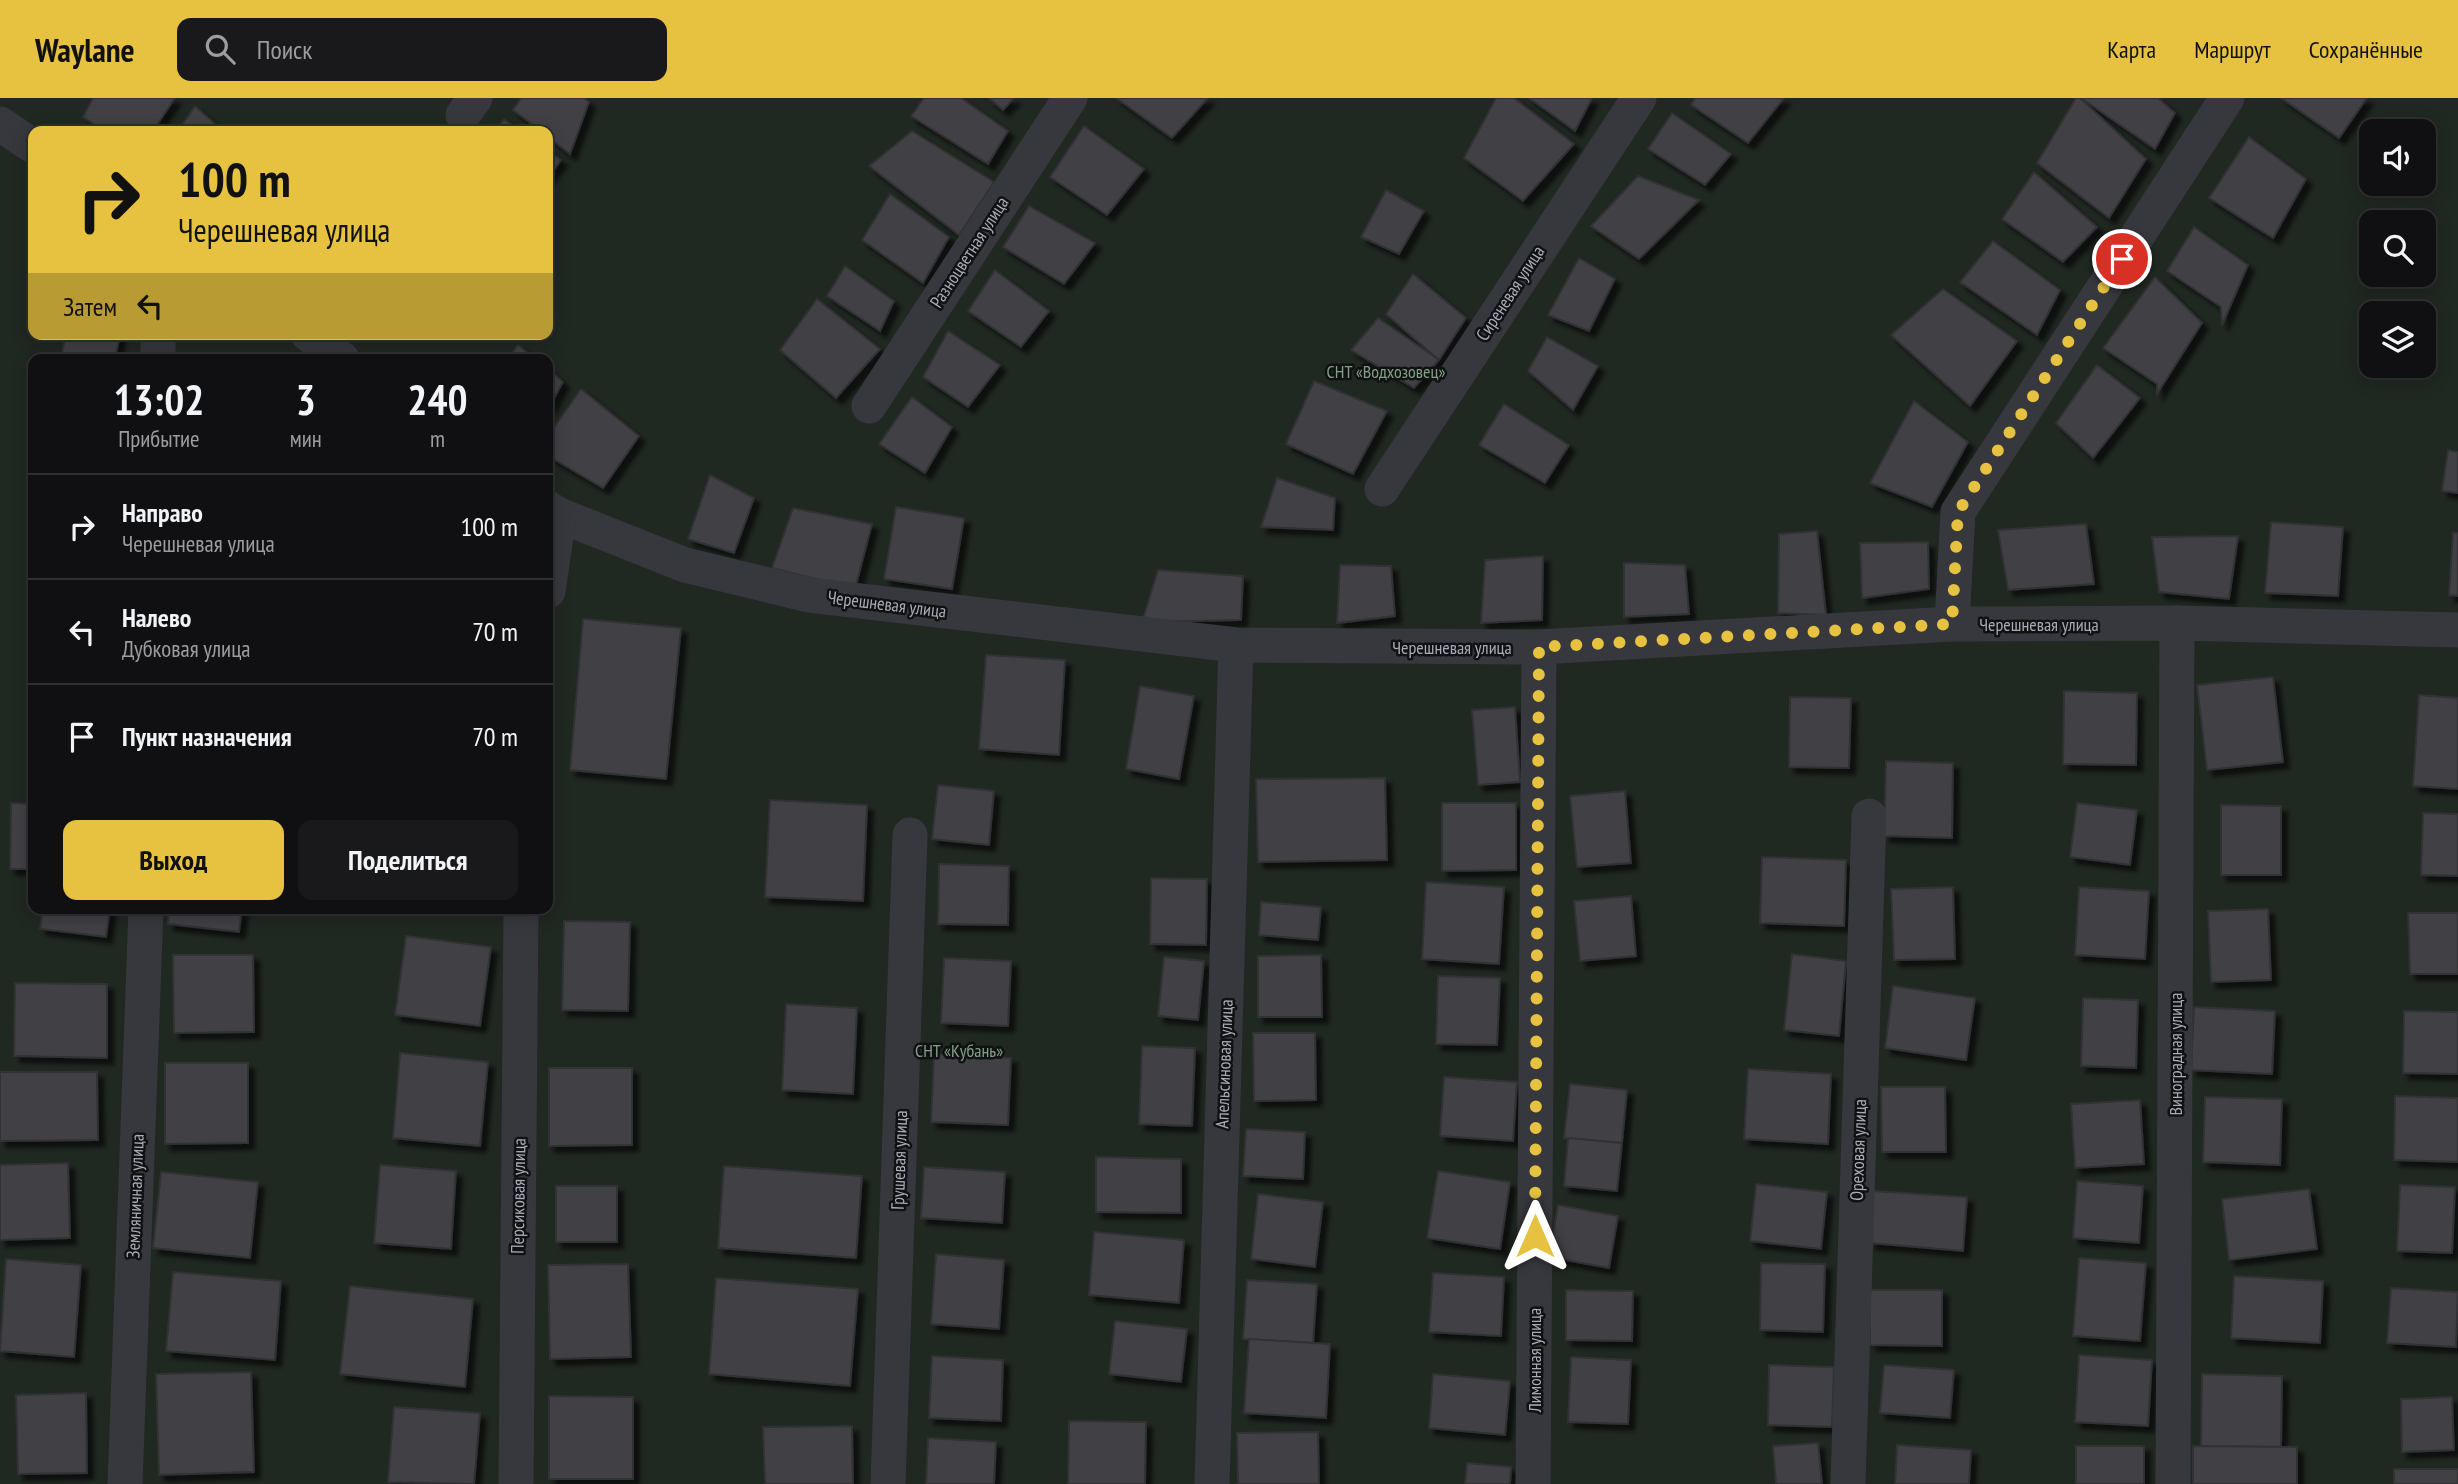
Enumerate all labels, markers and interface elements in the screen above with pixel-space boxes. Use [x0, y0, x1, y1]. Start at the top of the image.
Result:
search box [177, 18, 667, 81]
text: Waylane [35, 28, 135, 71]
icon: search [201, 30, 239, 68]
text: Поиск [257, 33, 312, 66]
text: Карта [2107, 34, 2156, 65]
text: Маршрут [2194, 34, 2271, 65]
text: Сохранённые [2309, 34, 2423, 65]
map controls [2359, 119, 2436, 378]
button: sound [2359, 119, 2436, 196]
text: 100 m [178, 147, 291, 211]
icon: right [63, 154, 154, 245]
street label: Разноцветная улица [925, 192, 1013, 312]
text: Черешневая улица [178, 209, 390, 251]
button: search [2359, 210, 2436, 287]
pin [2092, 229, 2152, 289]
icon: arrive [2103, 240, 2141, 278]
street label: Сиреневая улица [1471, 241, 1549, 345]
icon: left [131, 287, 169, 325]
text: Затем [63, 290, 117, 323]
button: layers [2359, 301, 2436, 378]
park label: СНТ «Водхозовец» [1327, 360, 1445, 383]
text: 13:02 [113, 372, 204, 427]
text: 3 [296, 372, 316, 427]
text: 240 [407, 372, 468, 427]
text: Прибытие [118, 424, 200, 453]
text: мин [290, 424, 322, 453]
text: m [430, 424, 445, 453]
text: Направо [122, 496, 203, 529]
icon: right [63, 508, 101, 546]
text: 100 m [460, 510, 518, 543]
text: Черешневая улица [122, 529, 275, 558]
street label: Черешневая улица [826, 585, 948, 623]
text: Налево [122, 601, 191, 634]
icon: left [63, 613, 101, 651]
street label: Черешневая улица [1979, 613, 2099, 636]
text: 70 m [472, 615, 518, 648]
text: Дубковая улица [122, 634, 251, 663]
street label: Черешневая улица [1392, 636, 1512, 659]
icon: arrive [63, 718, 101, 756]
text: Пункт назначения [122, 720, 292, 753]
text: 70 m [472, 720, 518, 753]
button: Выход [63, 820, 284, 900]
button: Поделиться [298, 820, 518, 900]
street label: Виноградная улица [2164, 993, 2187, 1115]
street label: Апельсиновая улица [1210, 999, 1238, 1129]
park label: СНТ «Кубань» [915, 1039, 1003, 1062]
street label: Ореховая улица [1845, 1099, 1871, 1201]
street label: Грушевая улица [886, 1110, 912, 1210]
street label: Земляничная улица [121, 1133, 149, 1259]
street label: Персиковая улица [505, 1138, 531, 1254]
position arrow [1498, 1199, 1572, 1273]
street label: Лимонная улица [1523, 1308, 1546, 1413]

